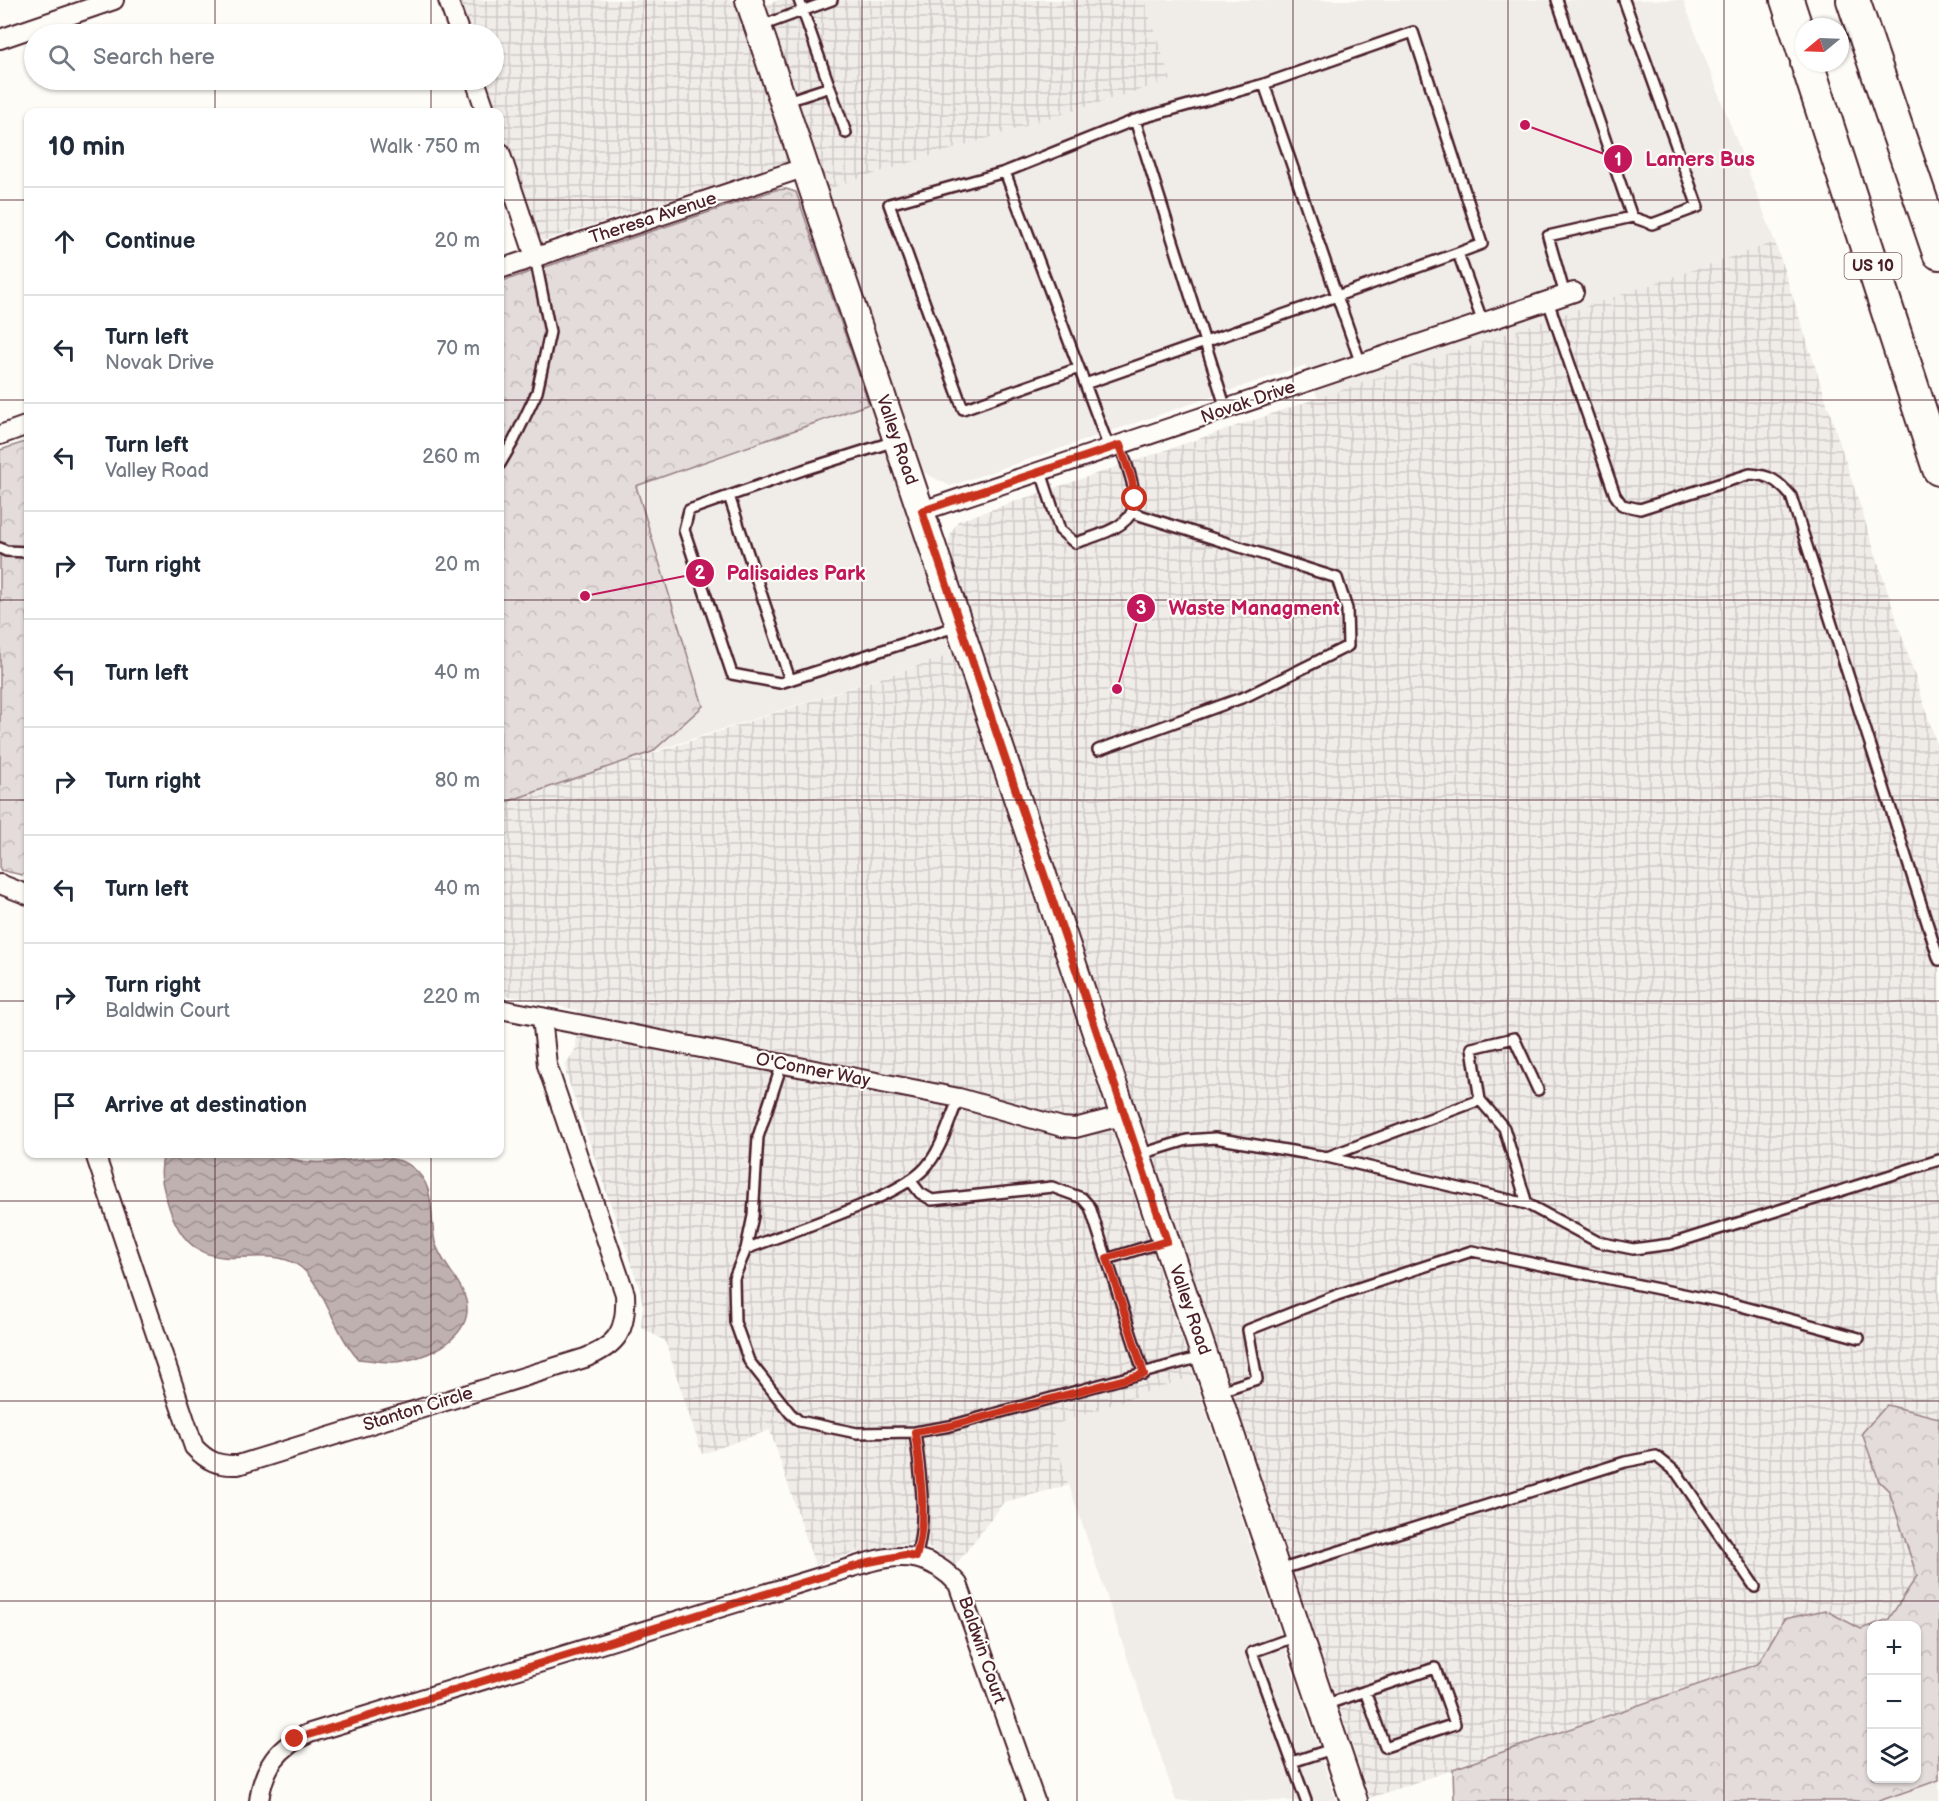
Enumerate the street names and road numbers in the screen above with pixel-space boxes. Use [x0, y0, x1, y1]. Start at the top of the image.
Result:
street label: Theresa Avenue [587, 187, 719, 248]
road number: US 10 [1844, 253, 1902, 279]
street label: Novak Drive [1198, 376, 1298, 428]
street label: Valley Road [872, 392, 922, 488]
street label: O'Conner Way [754, 1049, 873, 1092]
street label: Valley Road [1165, 1262, 1215, 1358]
street label: Stanton Circle [361, 1382, 476, 1436]
street label: Baldwin Court [954, 1593, 1010, 1707]

